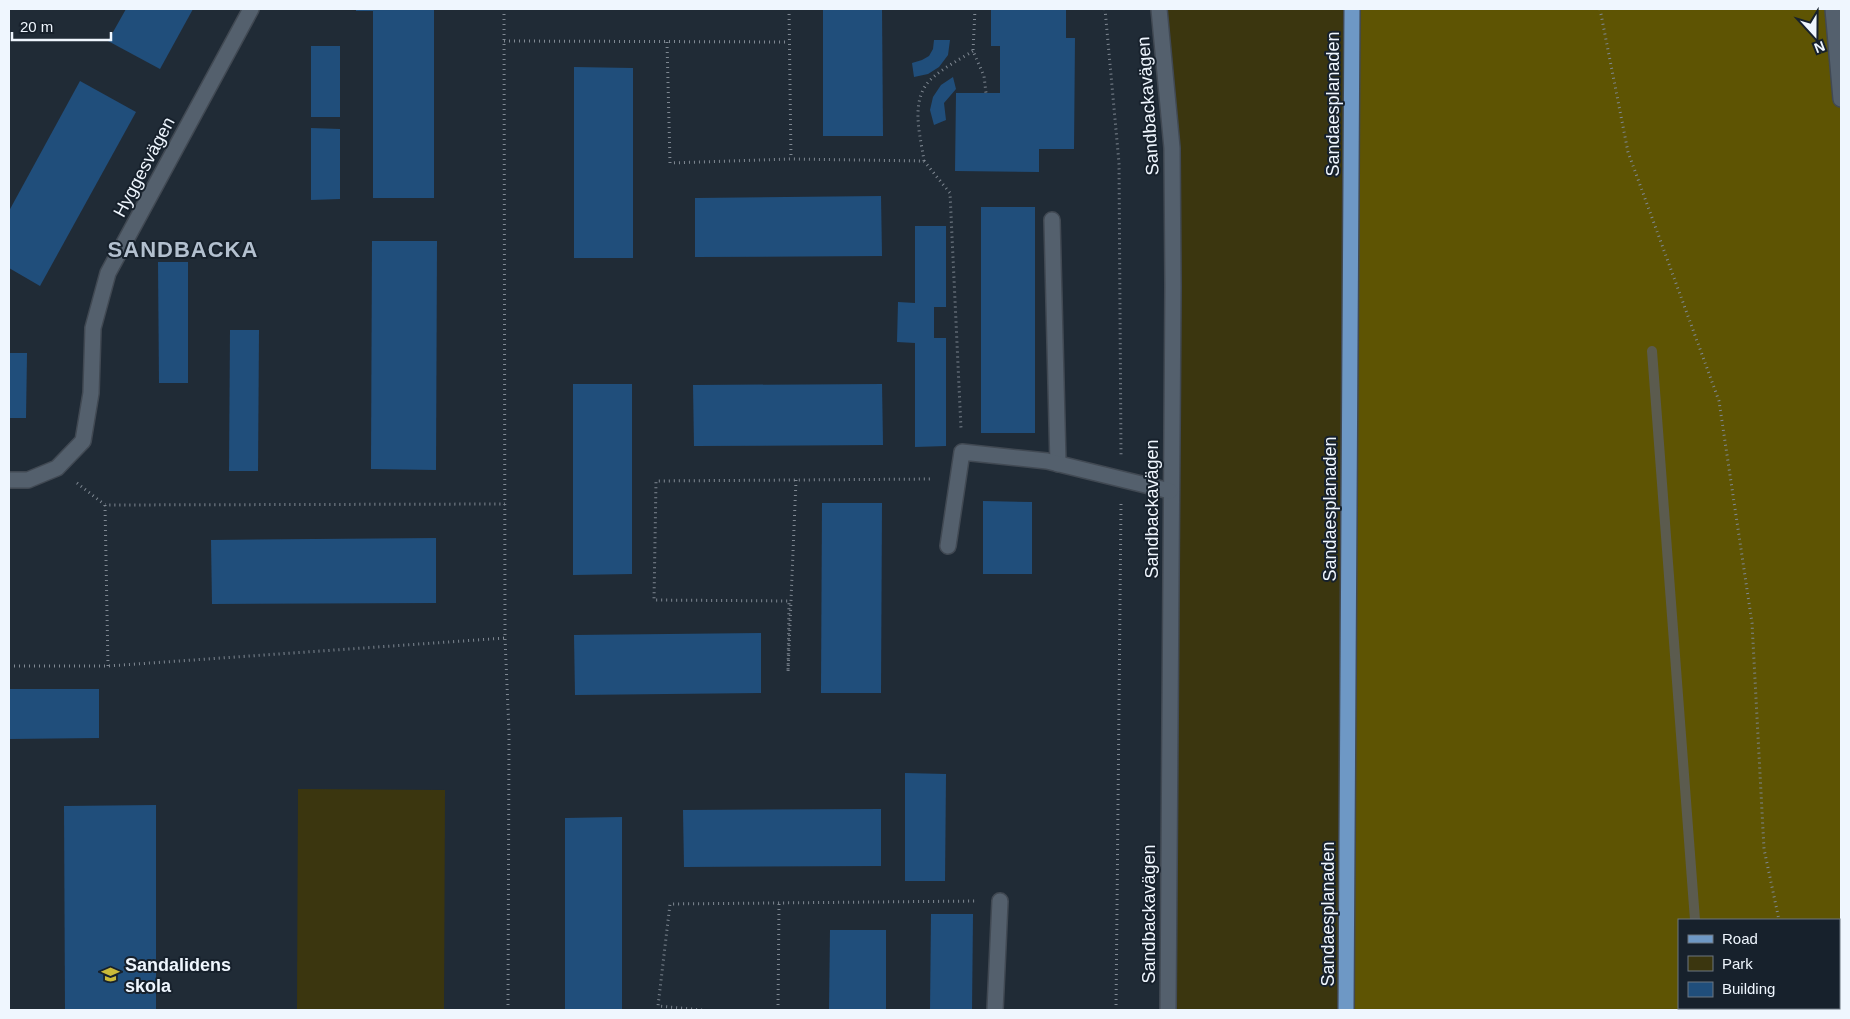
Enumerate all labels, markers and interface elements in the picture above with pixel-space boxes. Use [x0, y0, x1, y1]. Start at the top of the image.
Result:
scale bar [12, 10, 111, 42]
north arrow [1790, 10, 1840, 60]
text: 20 m [20, 18, 53, 35]
street label: Sandaesplanaden [1323, 31, 1343, 177]
street label: Sandbackavägen [1133, 36, 1163, 176]
text: N [1812, 38, 1827, 56]
street label: Hyggesvägen [109, 114, 179, 220]
district label: SANDBACKA [108, 237, 258, 262]
street label: Sandaesplanaden [1320, 436, 1340, 582]
street label: Sandbackavägen [1142, 439, 1162, 579]
street label: Sandaesplanaden [1318, 841, 1338, 987]
street label: Sandbackavägen [1139, 844, 1159, 984]
legend [1678, 919, 1840, 1009]
text: Road [1722, 930, 1758, 947]
place label: Sandalidens skola [125, 955, 231, 996]
text: Park [1722, 955, 1753, 972]
school or university icon: Sandalidens skola [101, 965, 121, 985]
text: Building [1722, 980, 1775, 997]

